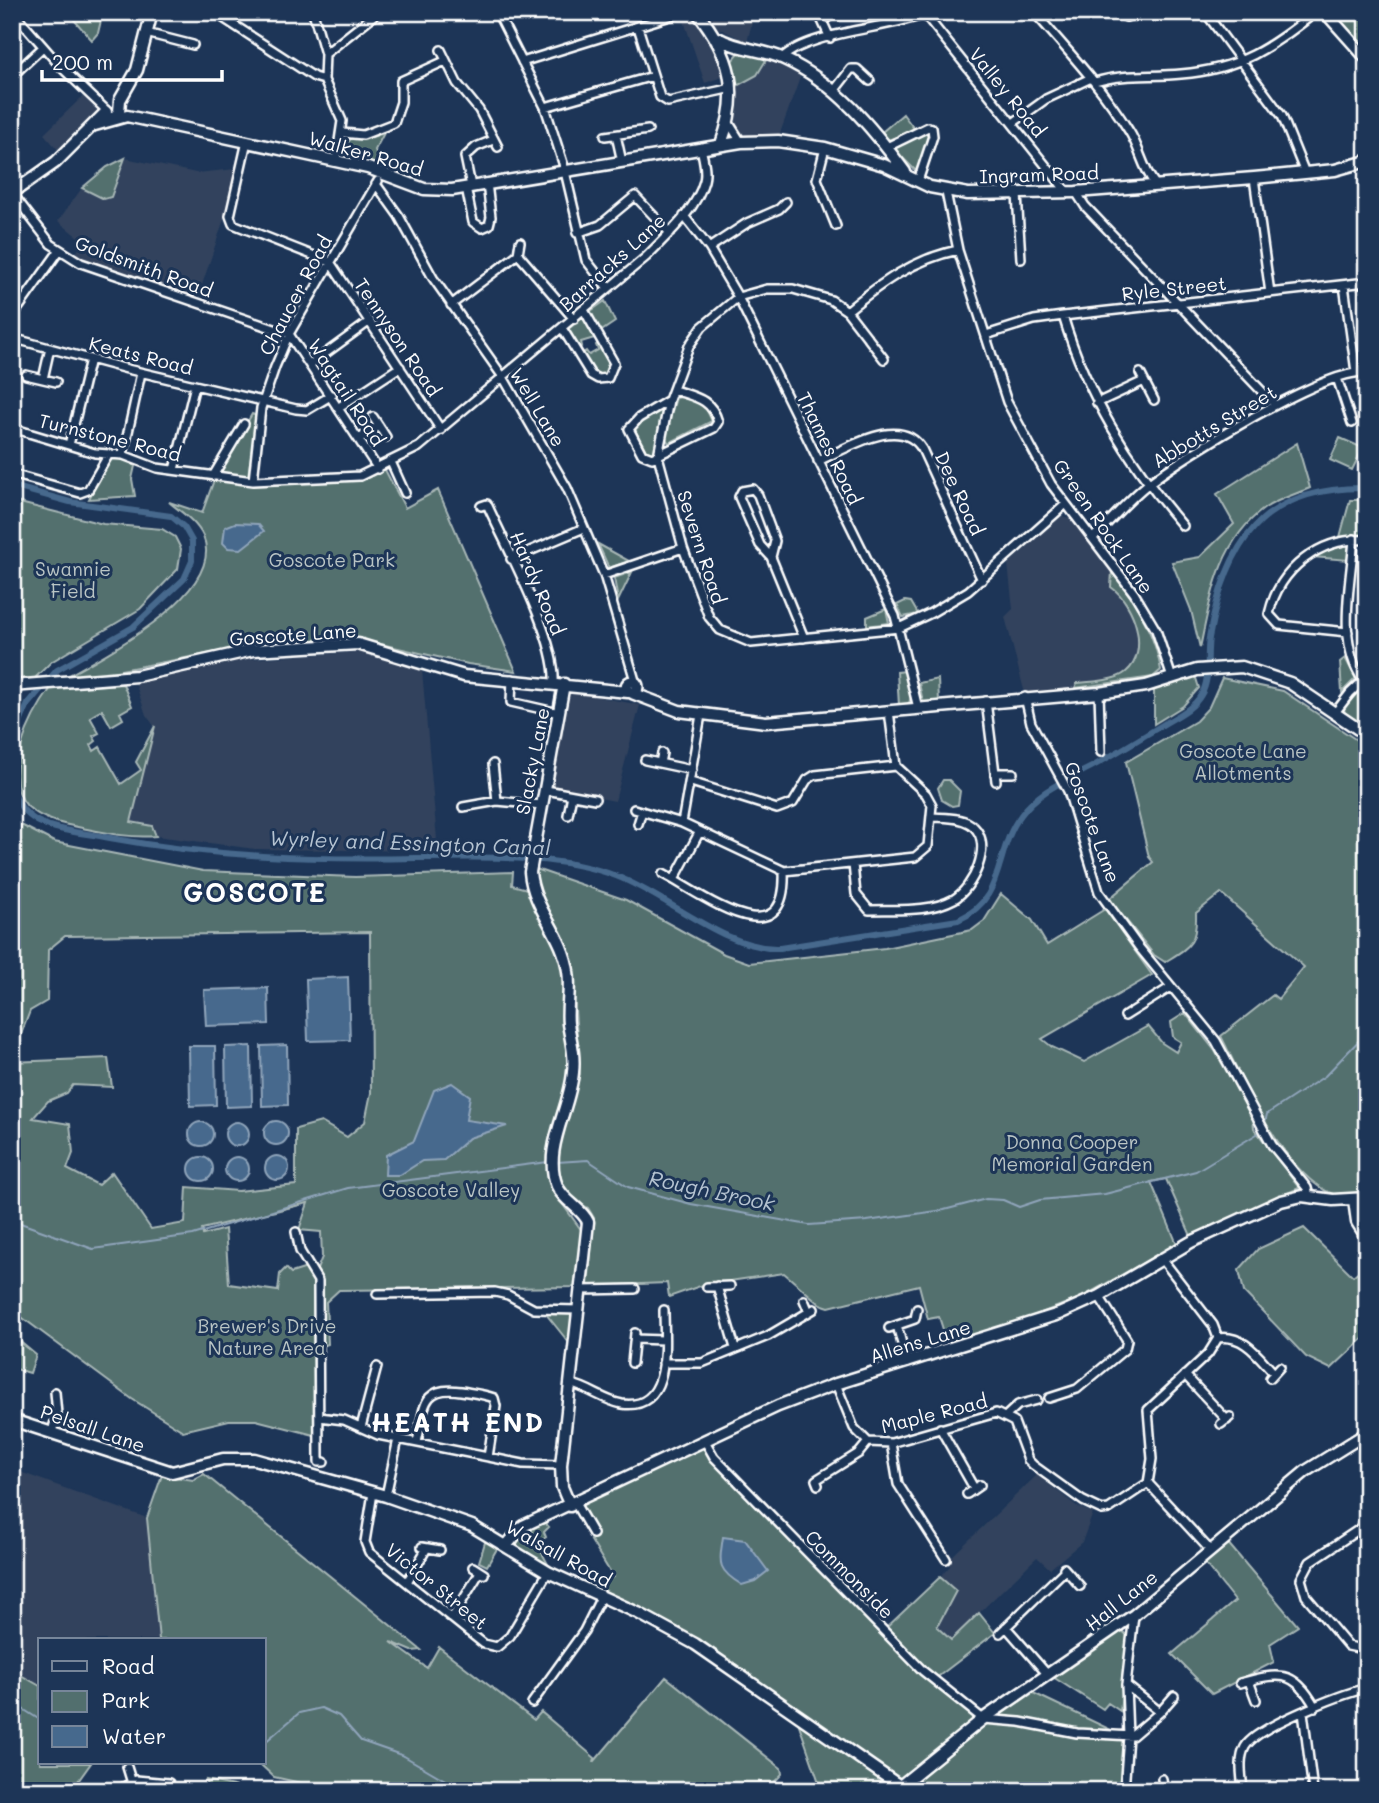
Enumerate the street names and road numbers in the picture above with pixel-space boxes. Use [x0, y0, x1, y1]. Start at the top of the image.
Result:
street label: Valley Road [964, 42, 1052, 142]
street label: Walker Road [306, 125, 426, 181]
street label: Ingram Road [979, 159, 1099, 189]
street label: Barracks Lane [553, 207, 671, 317]
street label: Goldsmith Road [72, 229, 216, 303]
street label: Chaucer Road [253, 231, 337, 359]
street label: Ryle Street [1120, 270, 1228, 306]
street label: Tennyson Road [349, 273, 447, 401]
street label: Keats Road [86, 330, 196, 380]
street label: Wagtail Road [303, 333, 391, 451]
street label: Well Lane [505, 363, 571, 451]
street label: Abbotts Street [1147, 379, 1281, 473]
street label: Thames Road [792, 387, 868, 509]
street label: Turnstone Road [36, 407, 184, 467]
street label: Dee Road [930, 447, 990, 539]
street label: Green Rock Lane [1048, 454, 1160, 598]
street label: Severn Road [672, 487, 732, 607]
street label: Hardy Road [505, 527, 571, 639]
street label: Goscote Lane [229, 617, 357, 651]
street label: Slacky Lane [509, 705, 555, 817]
street label: Goscote Lane [1059, 758, 1127, 886]
street label: Allens Lane [866, 1314, 974, 1368]
street label: Maple Road [878, 1388, 990, 1438]
street label: Pelsall Lane [37, 1398, 149, 1458]
street label: Walsall Road [502, 1514, 616, 1592]
street label: Commonside [800, 1524, 900, 1624]
street label: Victor Street [381, 1537, 493, 1635]
street label: Hall Lane [1080, 1564, 1162, 1636]

